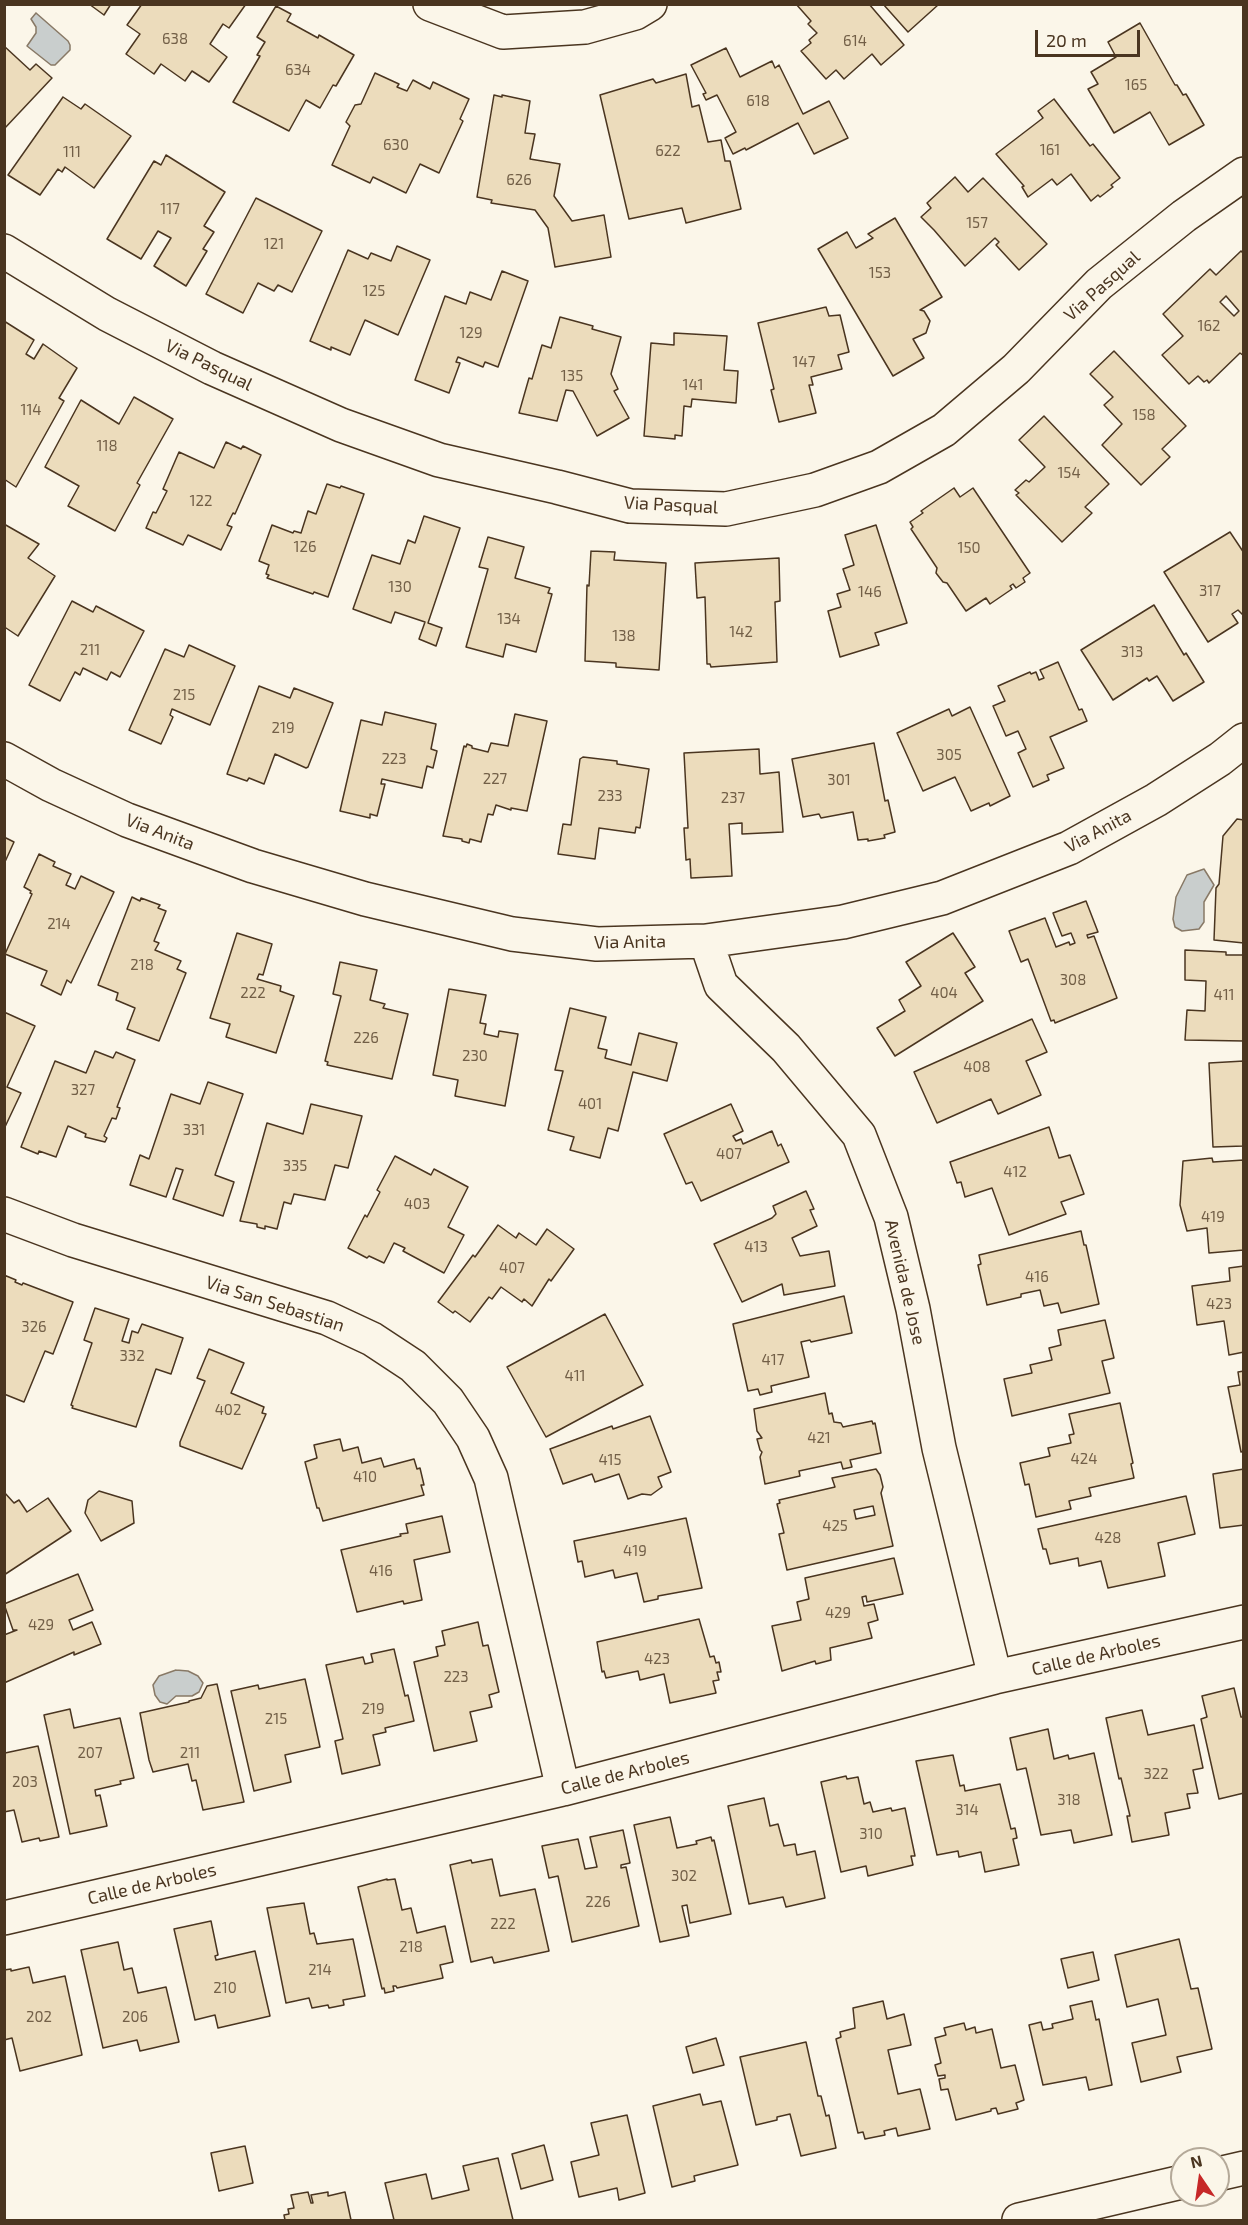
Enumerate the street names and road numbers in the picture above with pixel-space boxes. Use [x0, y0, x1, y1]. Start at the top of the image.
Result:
street label: Via Pasqual [1060, 246, 1144, 326]
street label: Via Pasqual [162, 335, 256, 395]
street label: Via Pasqual [623, 492, 719, 518]
street label: Via Anita [1061, 805, 1135, 857]
street label: Via Anita [122, 809, 198, 855]
street label: Via Anita [594, 931, 666, 953]
street label: Avenida de Jose [880, 1217, 930, 1347]
street label: Via San Sebastian [203, 1271, 347, 1337]
street label: Calle de Arboles [1029, 1630, 1163, 1680]
street label: Calle de Arboles [559, 1747, 691, 1799]
street label: Calle de Arboles [85, 1859, 219, 1909]

